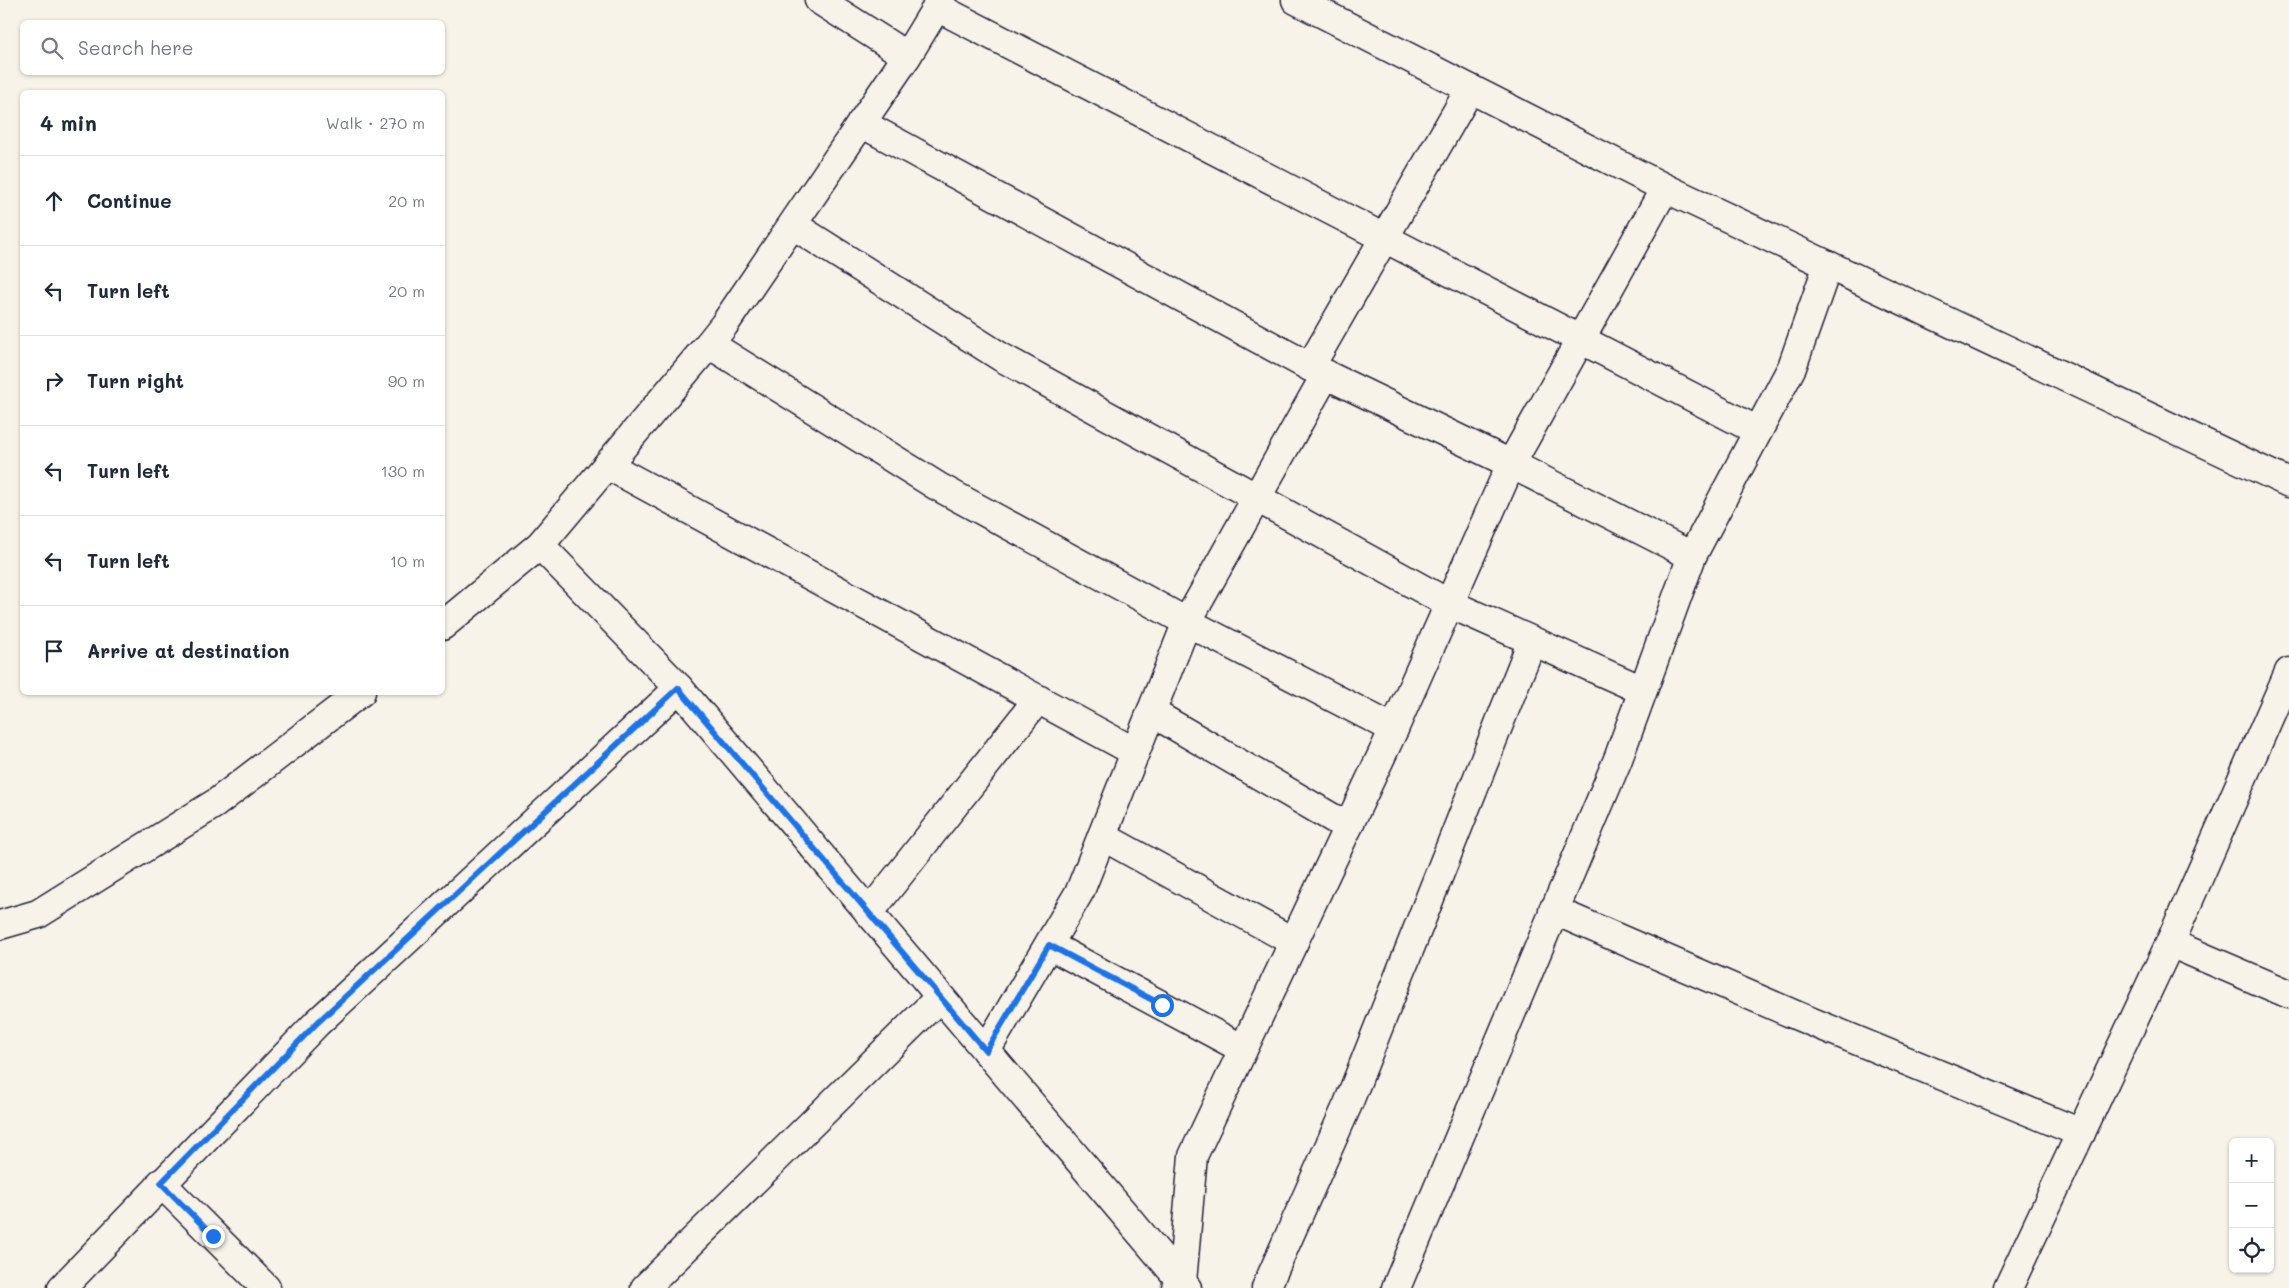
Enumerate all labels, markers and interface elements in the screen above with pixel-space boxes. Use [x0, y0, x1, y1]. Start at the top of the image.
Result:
search box [20, 20, 445, 75]
icon: search [38, 34, 66, 62]
text: Search here [78, 35, 194, 60]
text: 4 min [40, 109, 97, 136]
text: Walk · 270 m [326, 112, 425, 133]
icon: ahead [40, 187, 68, 215]
text: Continue [87, 188, 172, 213]
text: 20 m [388, 190, 425, 211]
icon: left [40, 277, 68, 305]
text: Turn left [87, 278, 170, 303]
text: 20 m [388, 280, 425, 301]
icon: right [40, 367, 68, 395]
text: Turn right [87, 368, 184, 393]
text: 90 m [388, 370, 425, 391]
icon: left [40, 457, 68, 485]
text: Turn left [87, 458, 170, 483]
text: 130 m [381, 460, 425, 481]
icon: left [40, 547, 68, 575]
text: Turn left [87, 548, 170, 573]
text: 10 m [390, 550, 425, 571]
icon: arrive [40, 637, 68, 665]
text: Arrive at destination [87, 638, 290, 663]
route start [1151, 994, 1174, 1017]
map controls [2229, 1138, 2274, 1273]
button: + [2229, 1138, 2274, 1183]
button: − [2229, 1183, 2274, 1228]
route end [202, 1225, 225, 1248]
button: locate [2229, 1228, 2274, 1273]

